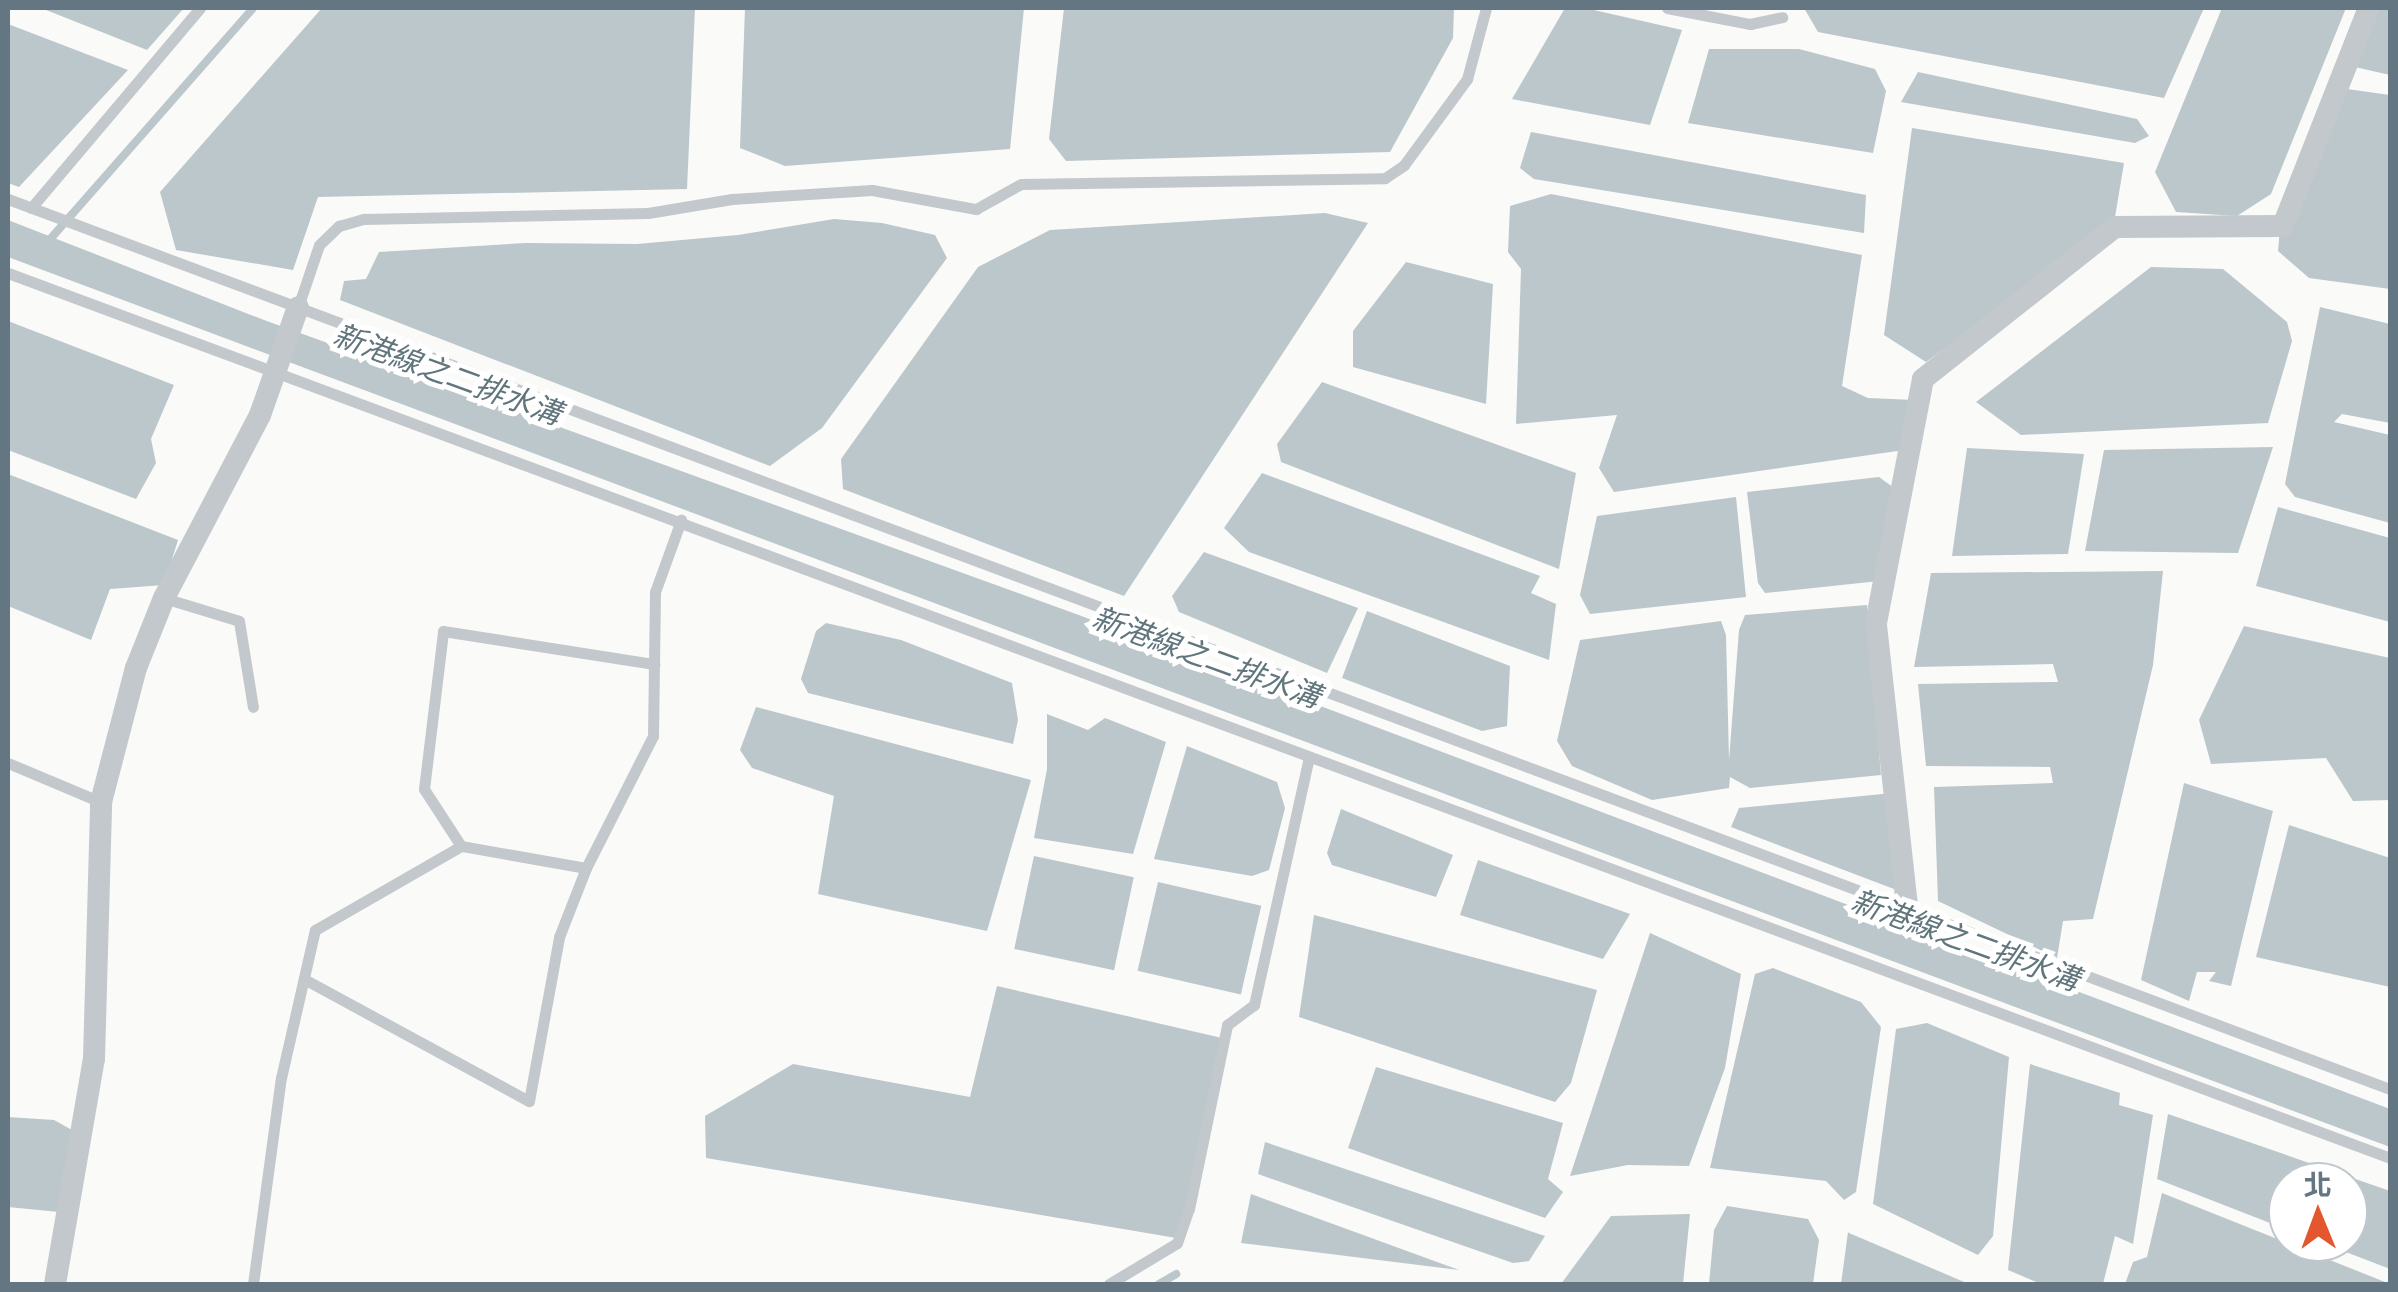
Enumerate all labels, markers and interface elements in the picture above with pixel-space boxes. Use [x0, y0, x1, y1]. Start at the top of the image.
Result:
water label: 新港線之二排水溝 [329, 315, 567, 431]
water label: 新港線之二排水溝 [1088, 598, 1326, 714]
water label: 新港線之二排水溝 [1847, 881, 2085, 997]
north arrow [2268, 1162, 2368, 1262]
text: 北 [2303, 1167, 2332, 1201]

